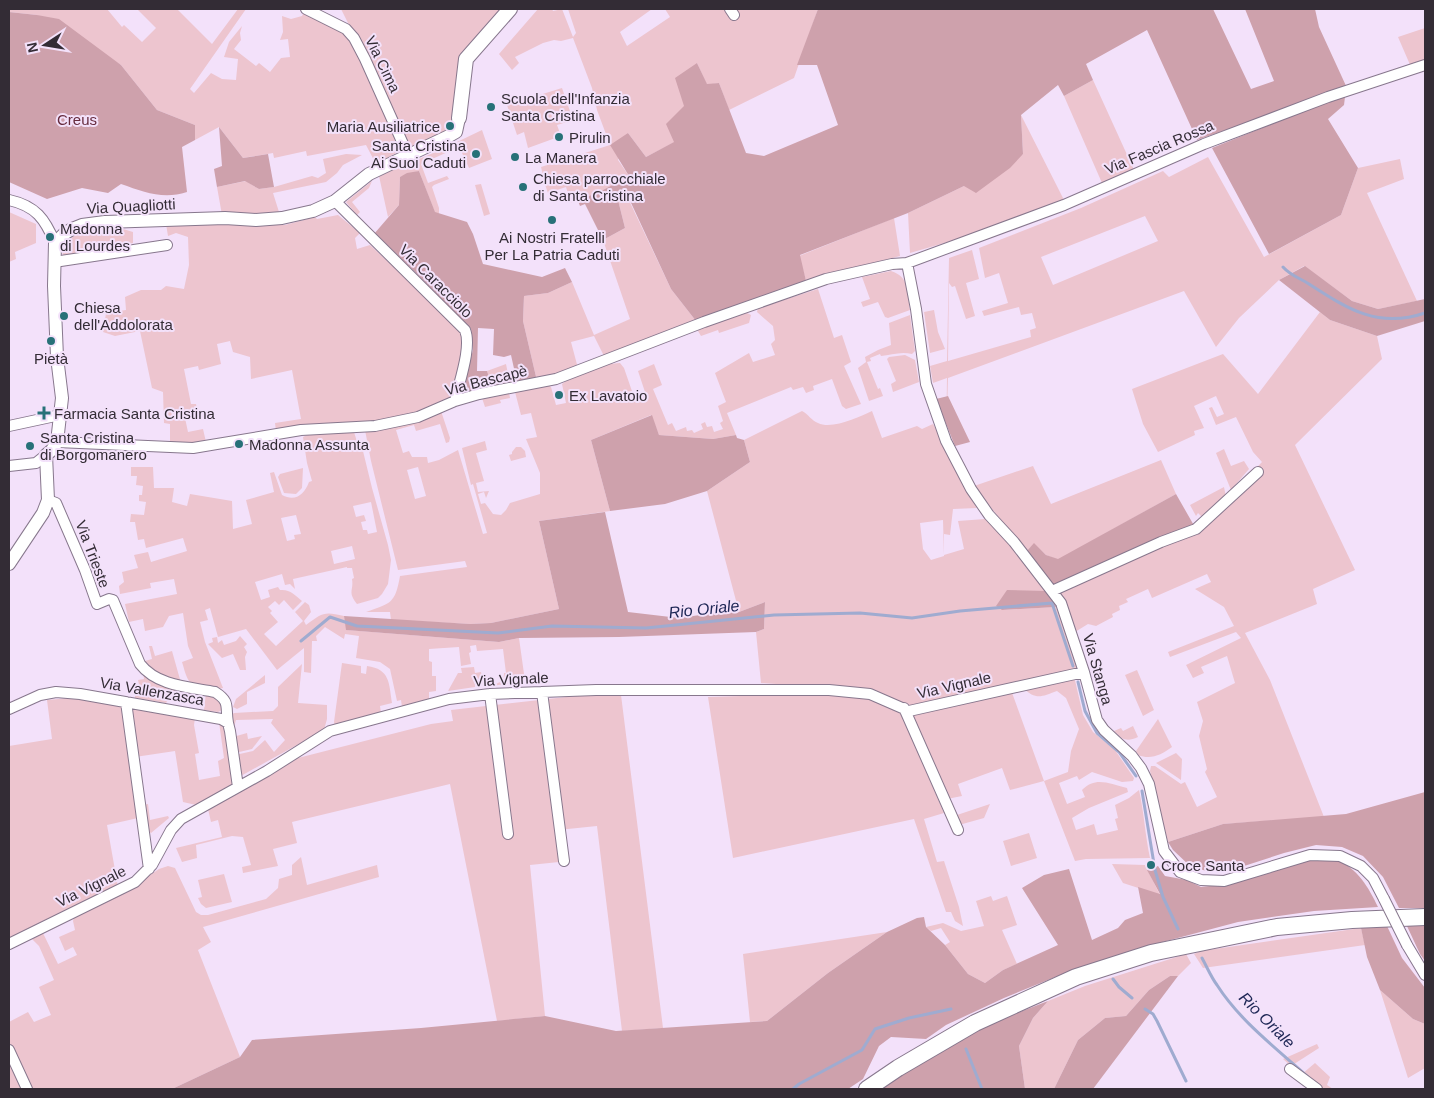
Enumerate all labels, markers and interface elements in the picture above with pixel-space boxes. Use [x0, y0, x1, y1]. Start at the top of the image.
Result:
north arrow [20, 20, 70, 70]
street label: Via Cima [362, 33, 404, 96]
text: N [23, 41, 41, 54]
place label: Scuola dell'Infanzia Santa Cristina [501, 90, 630, 124]
marker: Scuola dell'Infanzia Santa Cristina [485, 101, 497, 113]
park label: Creus [57, 111, 97, 128]
street label: Via Fascia Rossa [1102, 116, 1217, 178]
place label: Maria Ausiliatrice [327, 118, 440, 135]
marker: Maria Ausiliatrice [444, 120, 456, 132]
place label: Pirulin [569, 129, 611, 146]
marker: Pirulin [553, 131, 565, 143]
place label: Santa Cristina Ai Suoi Caduti [371, 137, 467, 171]
marker: Santa Cristina Ai Suoi Caduti [470, 148, 482, 160]
place label: La Manera [525, 149, 597, 166]
marker: La Manera [509, 151, 521, 163]
place label: Chiesa parrocchiale di Santa Cristina [533, 170, 666, 204]
marker: Chiesa parrocchiale di Santa Cristina [517, 181, 529, 193]
street label: Via Quagliotti [86, 195, 176, 217]
marker: Ai Nostri Fratelli Per La Patria Caduti [546, 214, 558, 226]
place label: Madonna di Lourdes [60, 220, 130, 254]
place label: Ai Nostri Fratelli Per La Patria Caduti [484, 229, 620, 263]
marker: Madonna di Lourdes [44, 231, 56, 243]
street label: Via Caracciolo [396, 241, 476, 321]
place label: Chiesa dell'Addolorata [74, 299, 173, 333]
marker: Chiesa dell'Addolorata [58, 310, 70, 322]
marker: Pietà [45, 335, 57, 347]
place label: Pietà [34, 350, 69, 367]
street label: Via Bascapè [443, 362, 529, 398]
place label: Ex Lavatoio [569, 387, 647, 404]
marker: Ex Lavatoio [553, 389, 565, 401]
place label: Farmacia Santa Cristina [54, 405, 216, 422]
marker: Farmacia Santa Cristina [38, 407, 50, 419]
place label: Santa Cristina di Borgomanero [40, 429, 147, 463]
place label: Madonna Assunta [249, 436, 370, 453]
marker: Madonna Assunta [233, 438, 245, 450]
marker: Santa Cristina di Borgomanero [24, 440, 36, 452]
street label: Via Trieste [72, 518, 114, 590]
water label: Rio Oriale [668, 597, 740, 621]
street label: Via Stanga [1080, 632, 1116, 707]
street label: Via Vignale [915, 668, 993, 702]
street label: Via Vignale [473, 669, 549, 689]
street label: Via Vallenzasca [99, 673, 206, 709]
place label: Croce Santa [1161, 857, 1245, 874]
marker: Croce Santa [1145, 859, 1157, 871]
street label: Via Vignale [53, 862, 129, 910]
water label: Rio Oriale [1236, 989, 1298, 1051]

